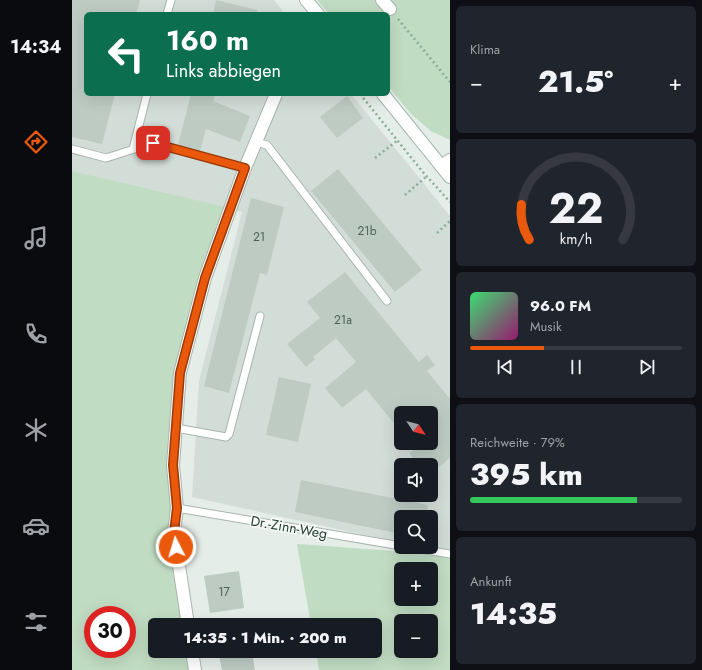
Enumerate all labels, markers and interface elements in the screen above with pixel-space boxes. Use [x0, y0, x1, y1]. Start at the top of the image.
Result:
text: 160 m [166, 20, 249, 61]
icon: left [100, 28, 152, 80]
text: 14:34 [10, 34, 62, 60]
text: Klima [470, 40, 500, 59]
text: Links abbiegen [166, 58, 281, 84]
text: 21.5° [538, 60, 613, 103]
text: − [470, 66, 483, 98]
text: + [668, 66, 682, 98]
pin [136, 126, 170, 160]
icon: directions [22, 128, 50, 156]
icon: arrive [142, 132, 164, 154]
text: 22 [549, 178, 603, 239]
house number: 21b [357, 222, 377, 240]
icon: music [22, 224, 50, 252]
house number: 21 [253, 228, 265, 246]
text: km/h [560, 229, 592, 249]
text: 96.0 FM [530, 295, 591, 317]
house number: 21a [334, 311, 352, 329]
text: Musik [530, 317, 562, 336]
icon: phone [22, 320, 50, 348]
icon: previous [494, 356, 516, 378]
icon: pause [565, 356, 587, 378]
icon: next [636, 356, 658, 378]
north arrow [394, 406, 438, 450]
map controls [394, 406, 438, 658]
icon: climate [22, 416, 50, 444]
text: Reichweite · 79% [470, 433, 565, 452]
text: 395 km [470, 453, 583, 496]
button: sound [394, 458, 438, 502]
street label: Dr.-Zinn-Weg [249, 510, 329, 544]
button: search [394, 510, 438, 554]
icon: car [22, 512, 50, 540]
position arrow [155, 526, 197, 568]
button: + [394, 562, 438, 606]
text: Ankunft [470, 572, 511, 591]
house number: 17 [218, 583, 231, 601]
text: 14:35 [470, 592, 557, 635]
speed limit sign: 30 [84, 606, 136, 658]
icon: filters [22, 608, 50, 636]
button: − [394, 614, 438, 658]
text: 14:35 · 1 Min. · 200 m [183, 627, 347, 649]

